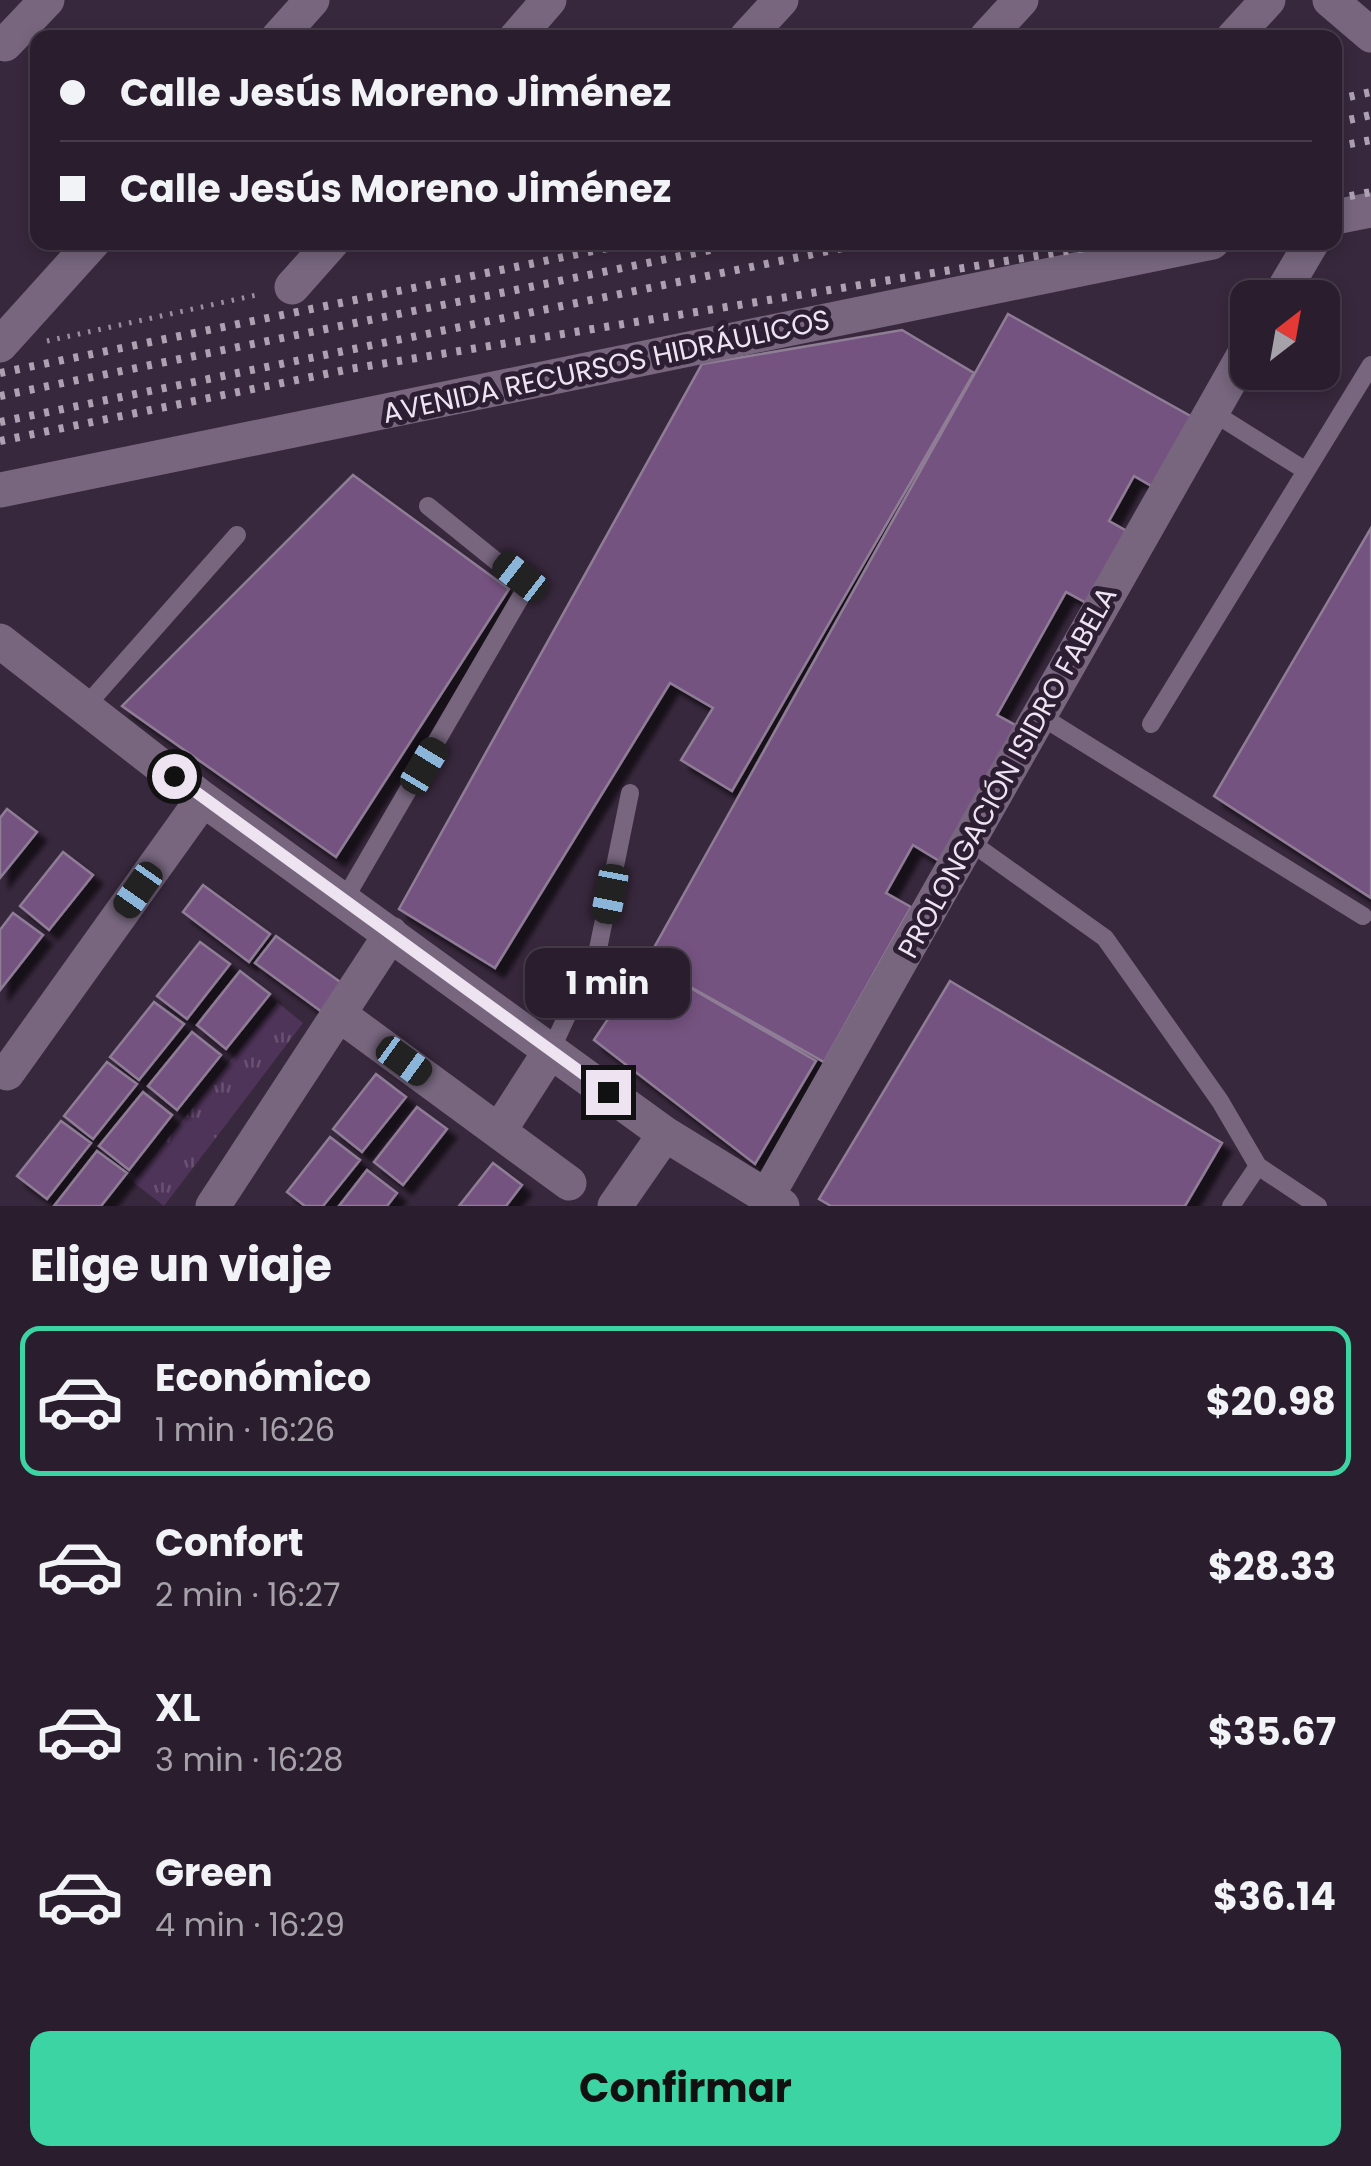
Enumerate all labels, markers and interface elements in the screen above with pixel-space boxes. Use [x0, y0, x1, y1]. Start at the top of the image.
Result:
text: Calle Jesús Moreno Jiménez [120, 66, 671, 119]
text: Calle Jesús Moreno Jiménez [120, 162, 671, 215]
north arrow [1230, 280, 1340, 390]
map controls [1230, 280, 1340, 390]
street label: AVENIDA RECURSOS HIDRÁULICOS [379, 300, 833, 433]
car [487, 547, 553, 607]
street label: PROLONGACIÓN ISIDRO FABELA [889, 579, 1126, 965]
car [396, 733, 452, 799]
route start [152, 754, 197, 799]
car [109, 857, 167, 923]
car [590, 862, 630, 926]
callout: 1 min [526, 947, 690, 1017]
text: 1 min [566, 960, 649, 1005]
car [371, 1031, 437, 1091]
route end [586, 1070, 631, 1115]
text: Elige un viaje [30, 1234, 332, 1297]
text: Económico [155, 1351, 371, 1404]
icon: car [35, 1356, 125, 1446]
text: $20.98 [1206, 1375, 1336, 1428]
text: 1 min · 16:26 [155, 1407, 335, 1452]
text: Confort [155, 1516, 303, 1569]
icon: car [35, 1521, 125, 1611]
text: $28.33 [1208, 1540, 1336, 1593]
text: 2 min · 16:27 [155, 1572, 340, 1617]
text: XL [155, 1681, 200, 1734]
icon: car [35, 1686, 125, 1776]
text: $35.67 [1208, 1705, 1336, 1758]
text: 3 min · 16:28 [155, 1737, 344, 1782]
text: Green [155, 1846, 273, 1899]
icon: car [35, 1851, 125, 1941]
text: $36.14 [1213, 1870, 1336, 1923]
text: 4 min · 16:29 [155, 1902, 345, 1947]
button: Confirmar [30, 2031, 1341, 2146]

